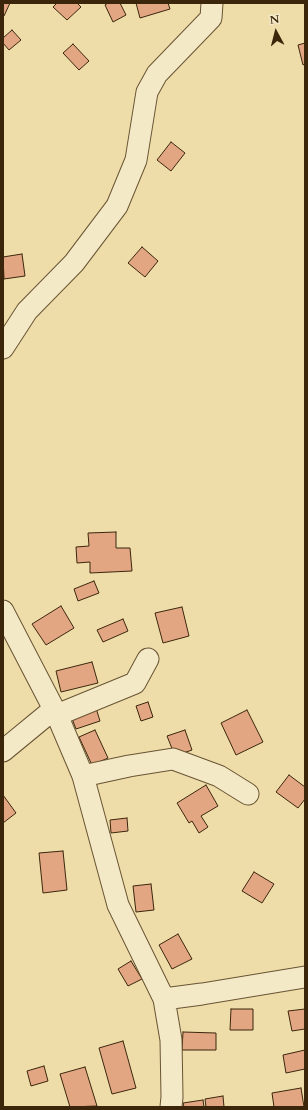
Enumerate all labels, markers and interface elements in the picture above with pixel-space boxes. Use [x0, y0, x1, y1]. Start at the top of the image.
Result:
north arrow [256, 12, 296, 52]
text: N [269, 12, 280, 28]

